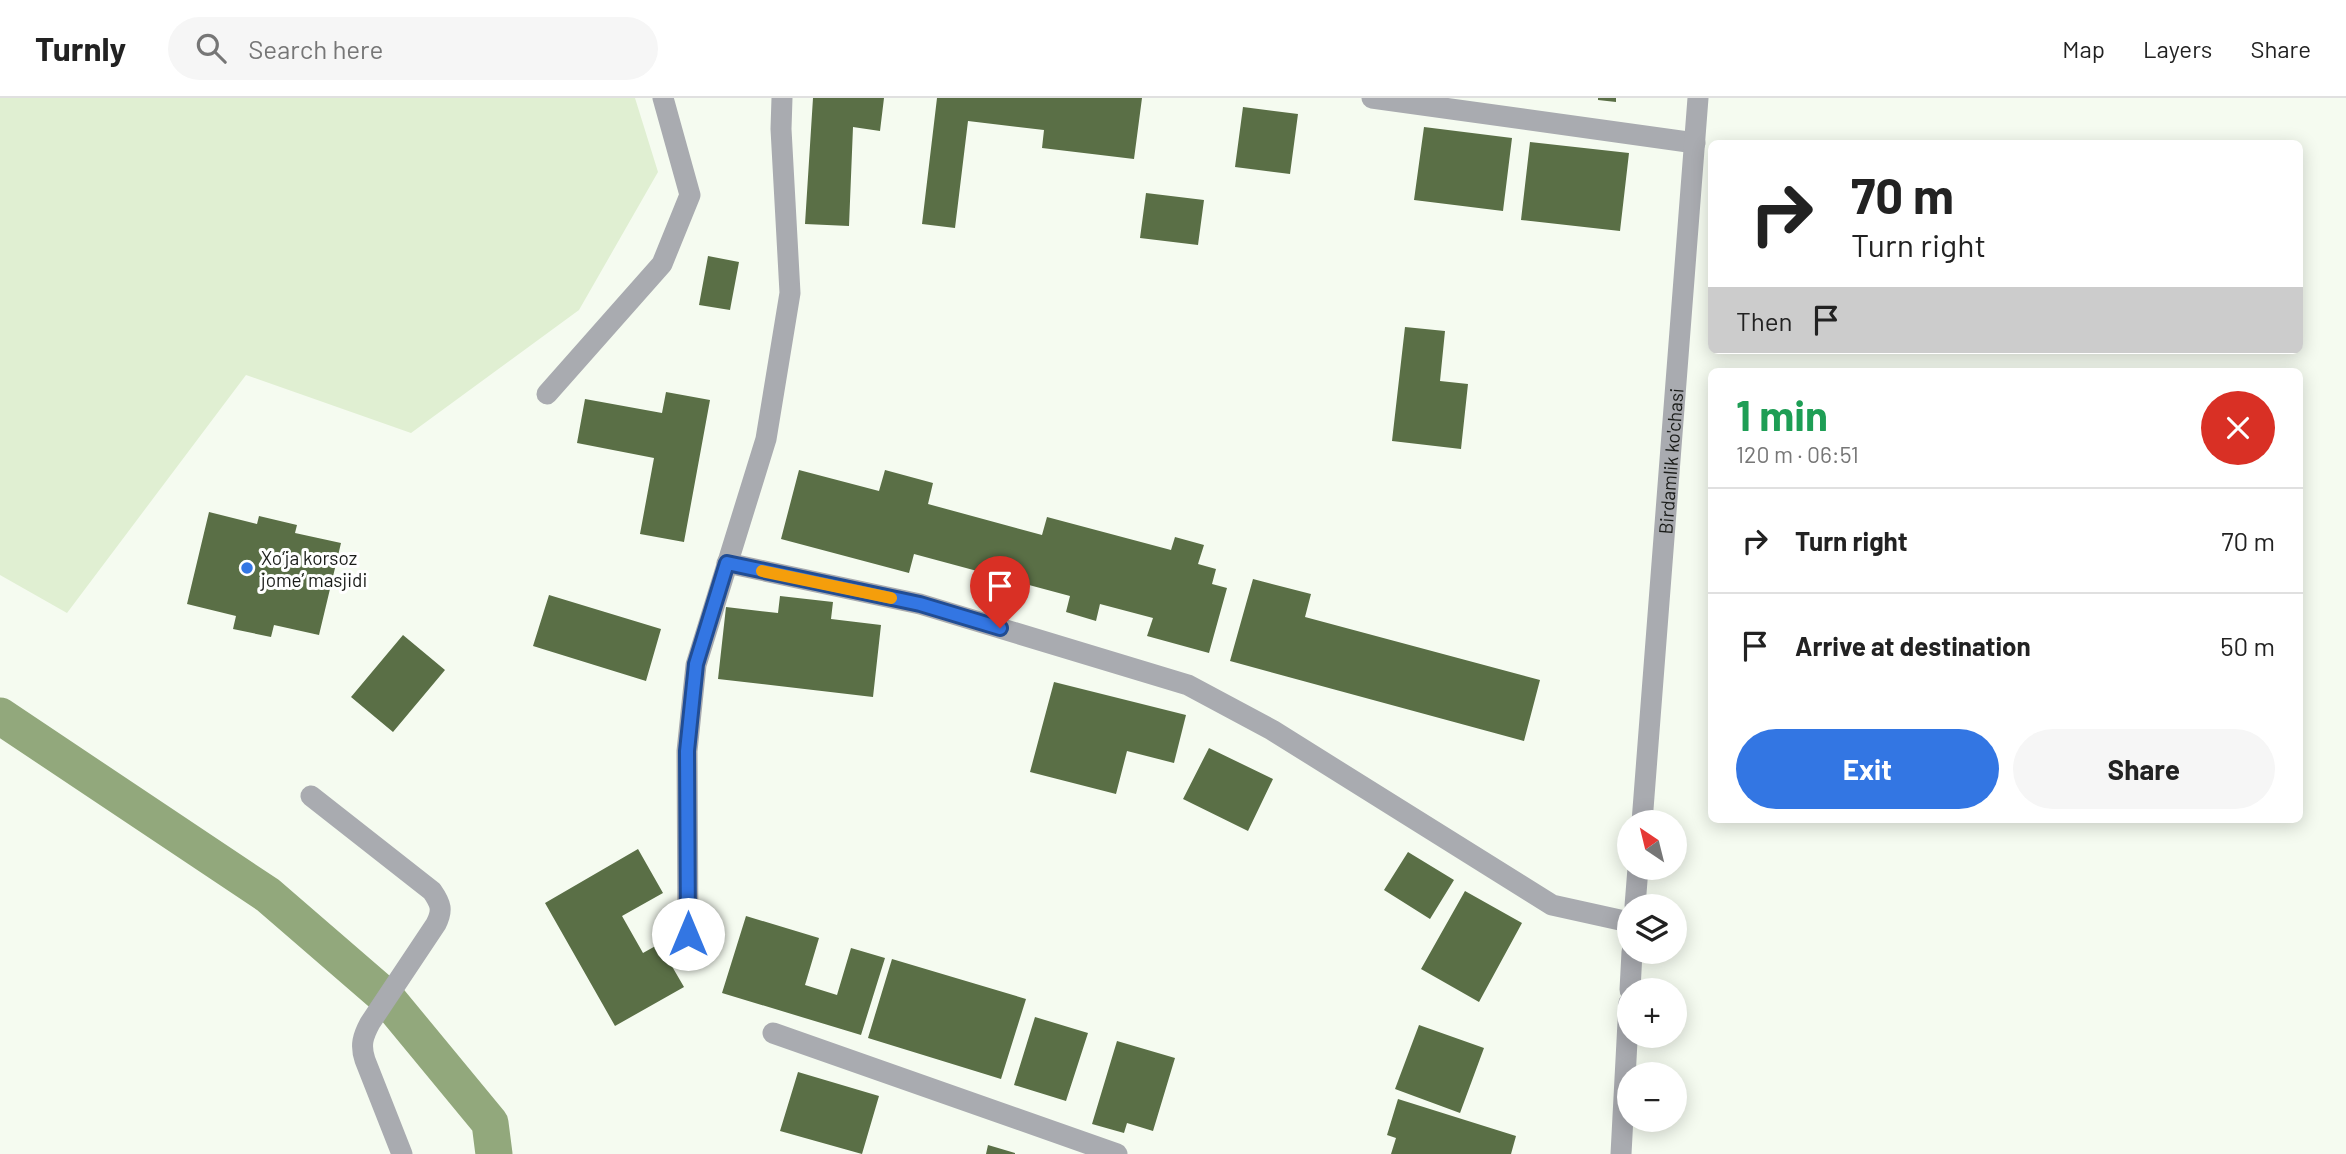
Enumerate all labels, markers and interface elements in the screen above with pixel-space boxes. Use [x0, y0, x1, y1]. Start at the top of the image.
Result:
search box [168, 17, 658, 80]
text: Turnly [35, 28, 126, 68]
icon: search [192, 29, 230, 67]
text: Search here [248, 33, 383, 64]
text: Map [2062, 34, 2105, 63]
text: Layers [2143, 34, 2212, 63]
text: Share [2250, 34, 2311, 63]
text: 70 m [1851, 165, 1954, 224]
icon: right [1736, 168, 1827, 259]
text: Turn right [1851, 225, 1986, 263]
icon: arrive [1807, 301, 1845, 339]
text: Then [1736, 305, 1793, 336]
street label: Birdamlik ko'chasi [1653, 387, 1687, 535]
text: 1 min [1736, 389, 1828, 439]
button: close [2201, 391, 2275, 465]
text: 120 m · 06:51 [1736, 440, 1859, 468]
icon: right [1736, 522, 1774, 560]
text: Turn right [1795, 525, 1908, 556]
text: 70 m [2221, 525, 2275, 556]
place label: Xo‘ja korsoz jome’ masjidi [260, 546, 367, 591]
pin [970, 556, 1030, 628]
marker: Xo‘ja korsoz jome’ masjidi [239, 560, 255, 576]
icon: arrive [981, 567, 1019, 605]
icon: arrive [1736, 627, 1774, 665]
text: Arrive at destination [1795, 630, 2031, 661]
text: 50 m [2220, 630, 2275, 661]
button: Exit [1736, 729, 1999, 809]
button: Share [2013, 729, 2275, 809]
north arrow [1617, 810, 1687, 880]
map controls [1617, 810, 1687, 1132]
button: layers [1617, 894, 1687, 964]
position arrow [651, 897, 725, 971]
button: + [1617, 978, 1687, 1048]
button: − [1617, 1062, 1687, 1132]

